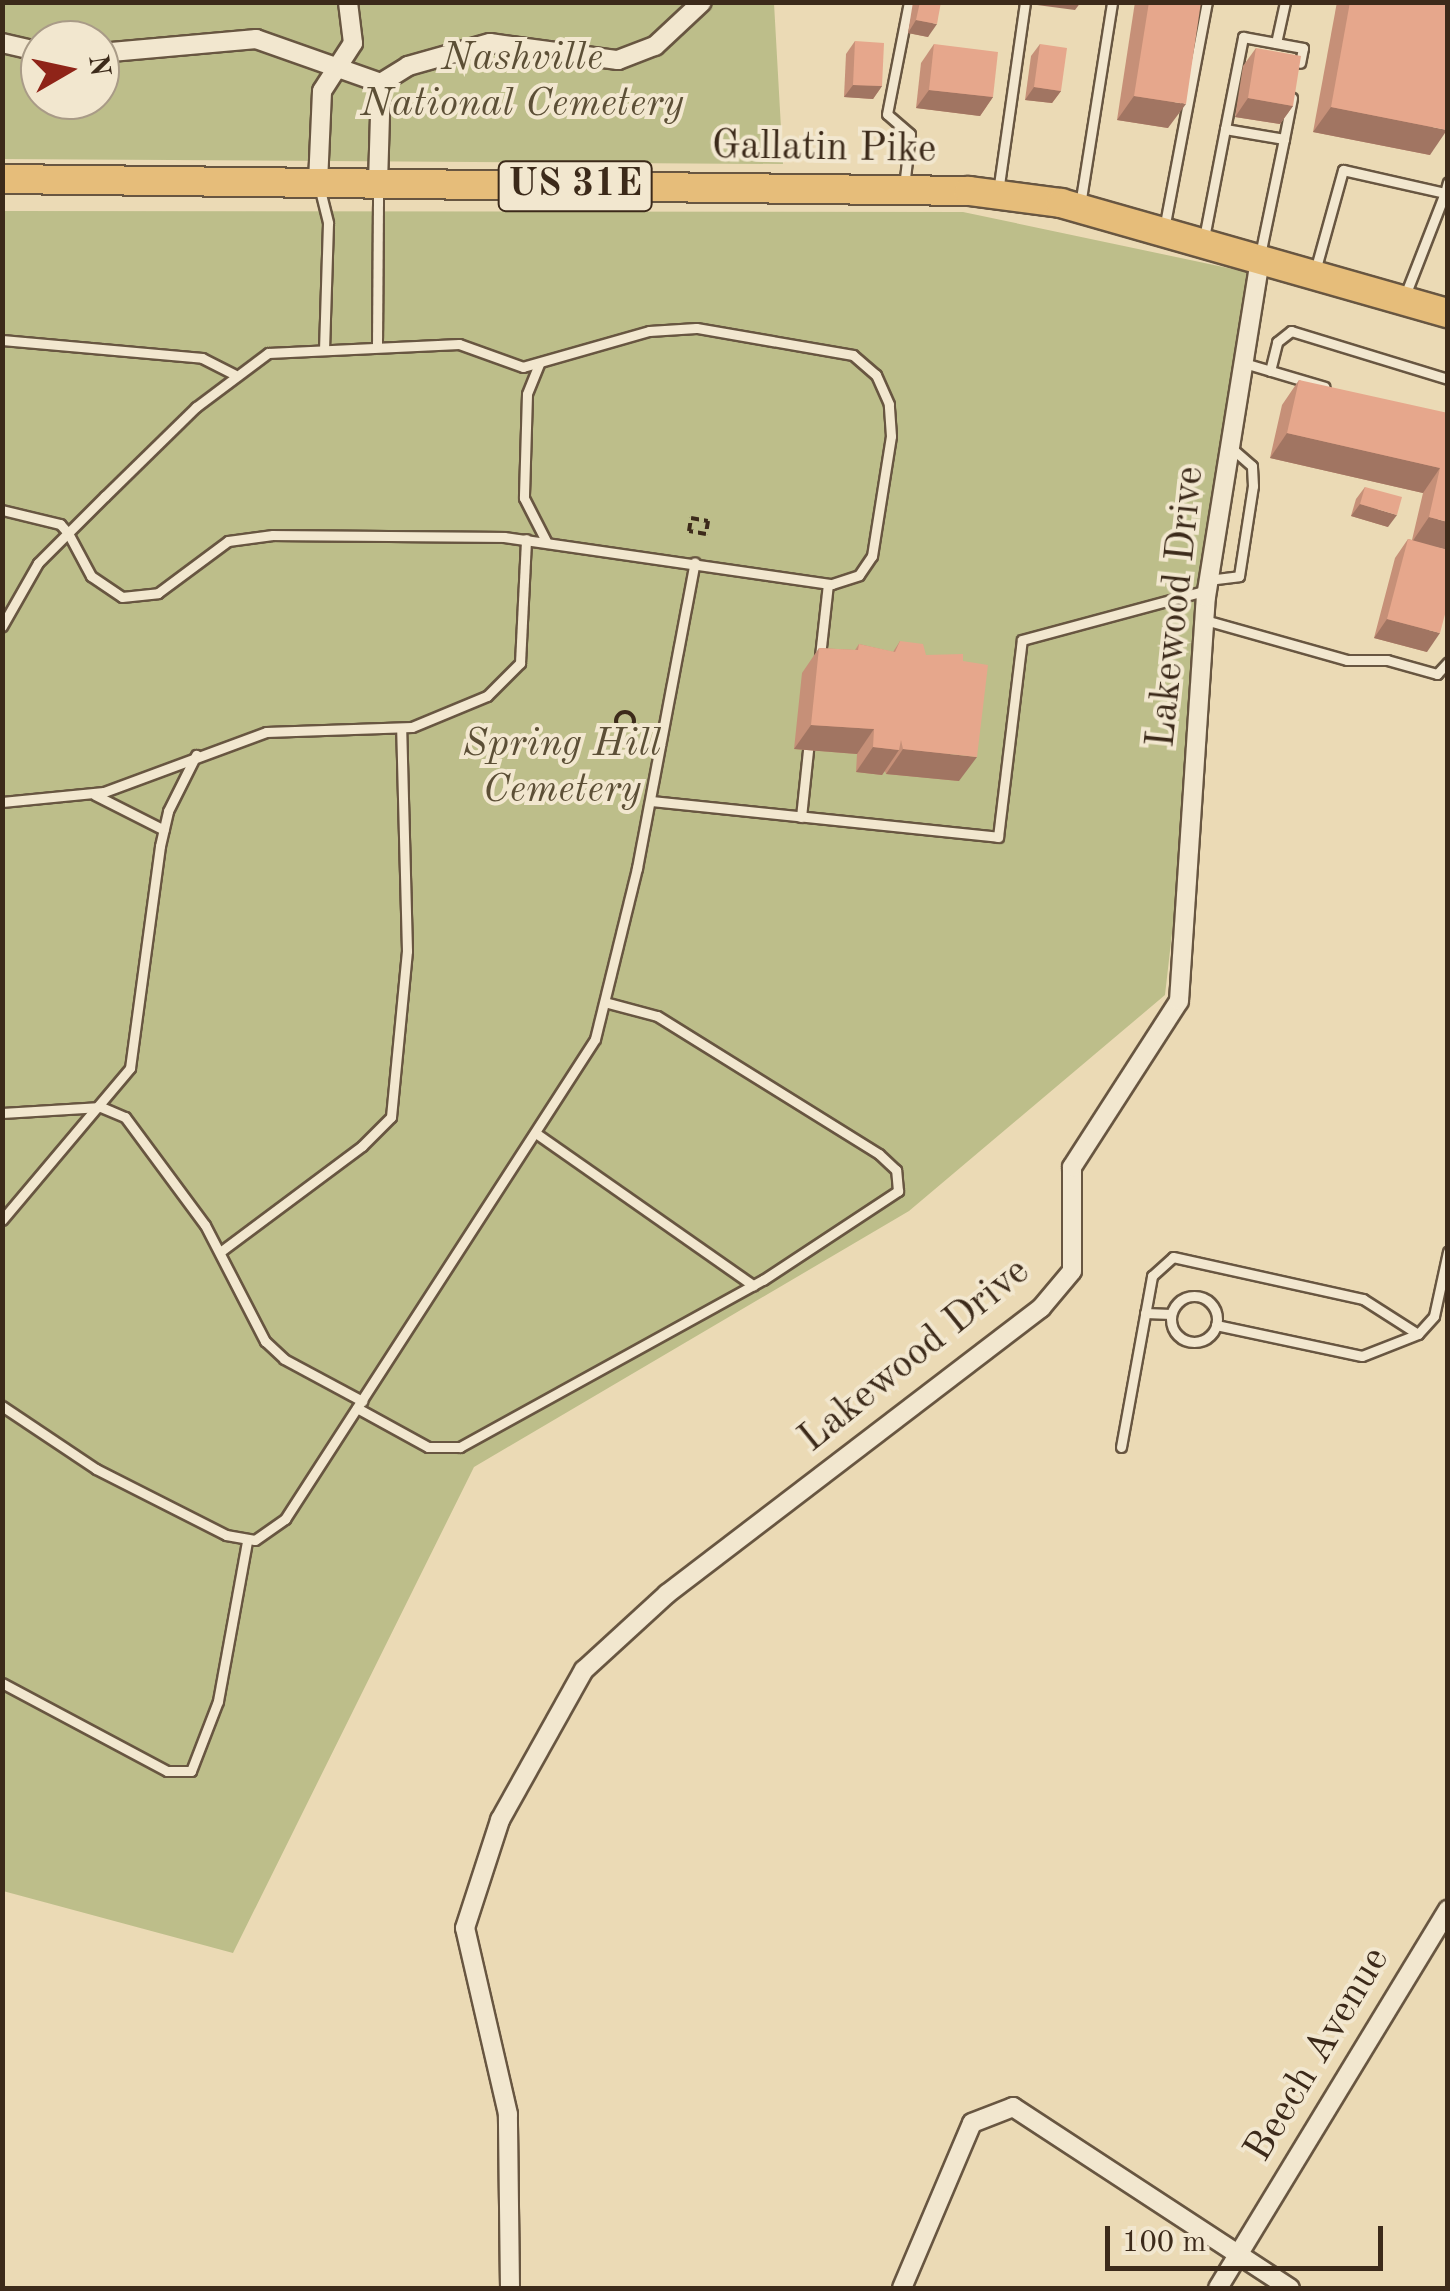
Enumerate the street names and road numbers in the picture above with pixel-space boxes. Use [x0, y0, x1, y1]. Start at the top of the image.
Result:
street label: Gallatin Pike [711, 123, 937, 175]
road number: US 31E [498, 153, 652, 219]
street label: Lakewood Drive [1138, 464, 1216, 750]
street label: Lakewood Drive [790, 1248, 1040, 1464]
street label: Beech Avenue [1235, 1939, 1401, 2171]

